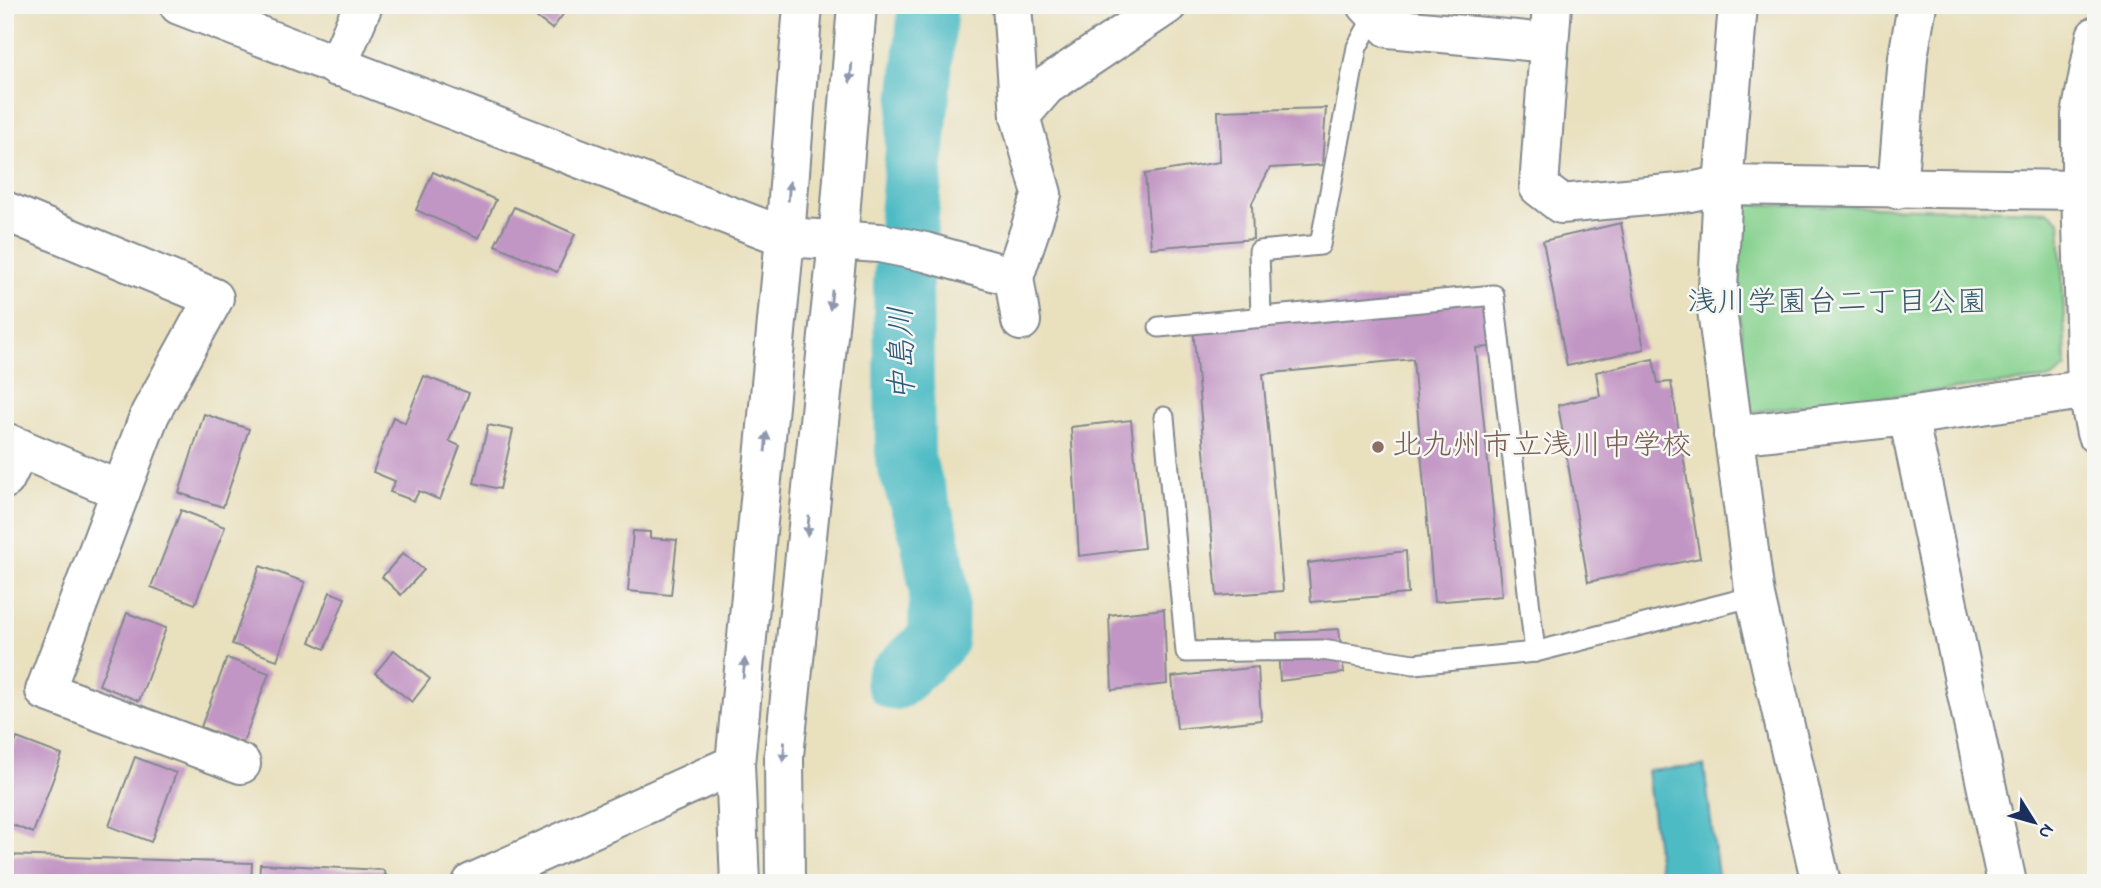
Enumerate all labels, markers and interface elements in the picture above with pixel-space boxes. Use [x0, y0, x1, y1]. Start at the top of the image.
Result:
one-way arrow [845, 62, 856, 84]
one-way arrow [784, 179, 795, 201]
park label: 浅川学園台二丁目公園 [1687, 282, 1987, 326]
one-way arrow [826, 289, 837, 311]
water label: 中島川 [880, 306, 928, 402]
place label: 北九州市立浅川中学校 [1392, 425, 1692, 469]
one-way arrow [760, 430, 771, 452]
marker: 北九州市立浅川中学校 [1370, 439, 1386, 455]
one-way arrow [802, 515, 813, 537]
one-way arrow [739, 657, 750, 679]
one-way arrow [779, 742, 790, 764]
north arrow [2000, 786, 2070, 856]
text: N [2031, 817, 2060, 844]

